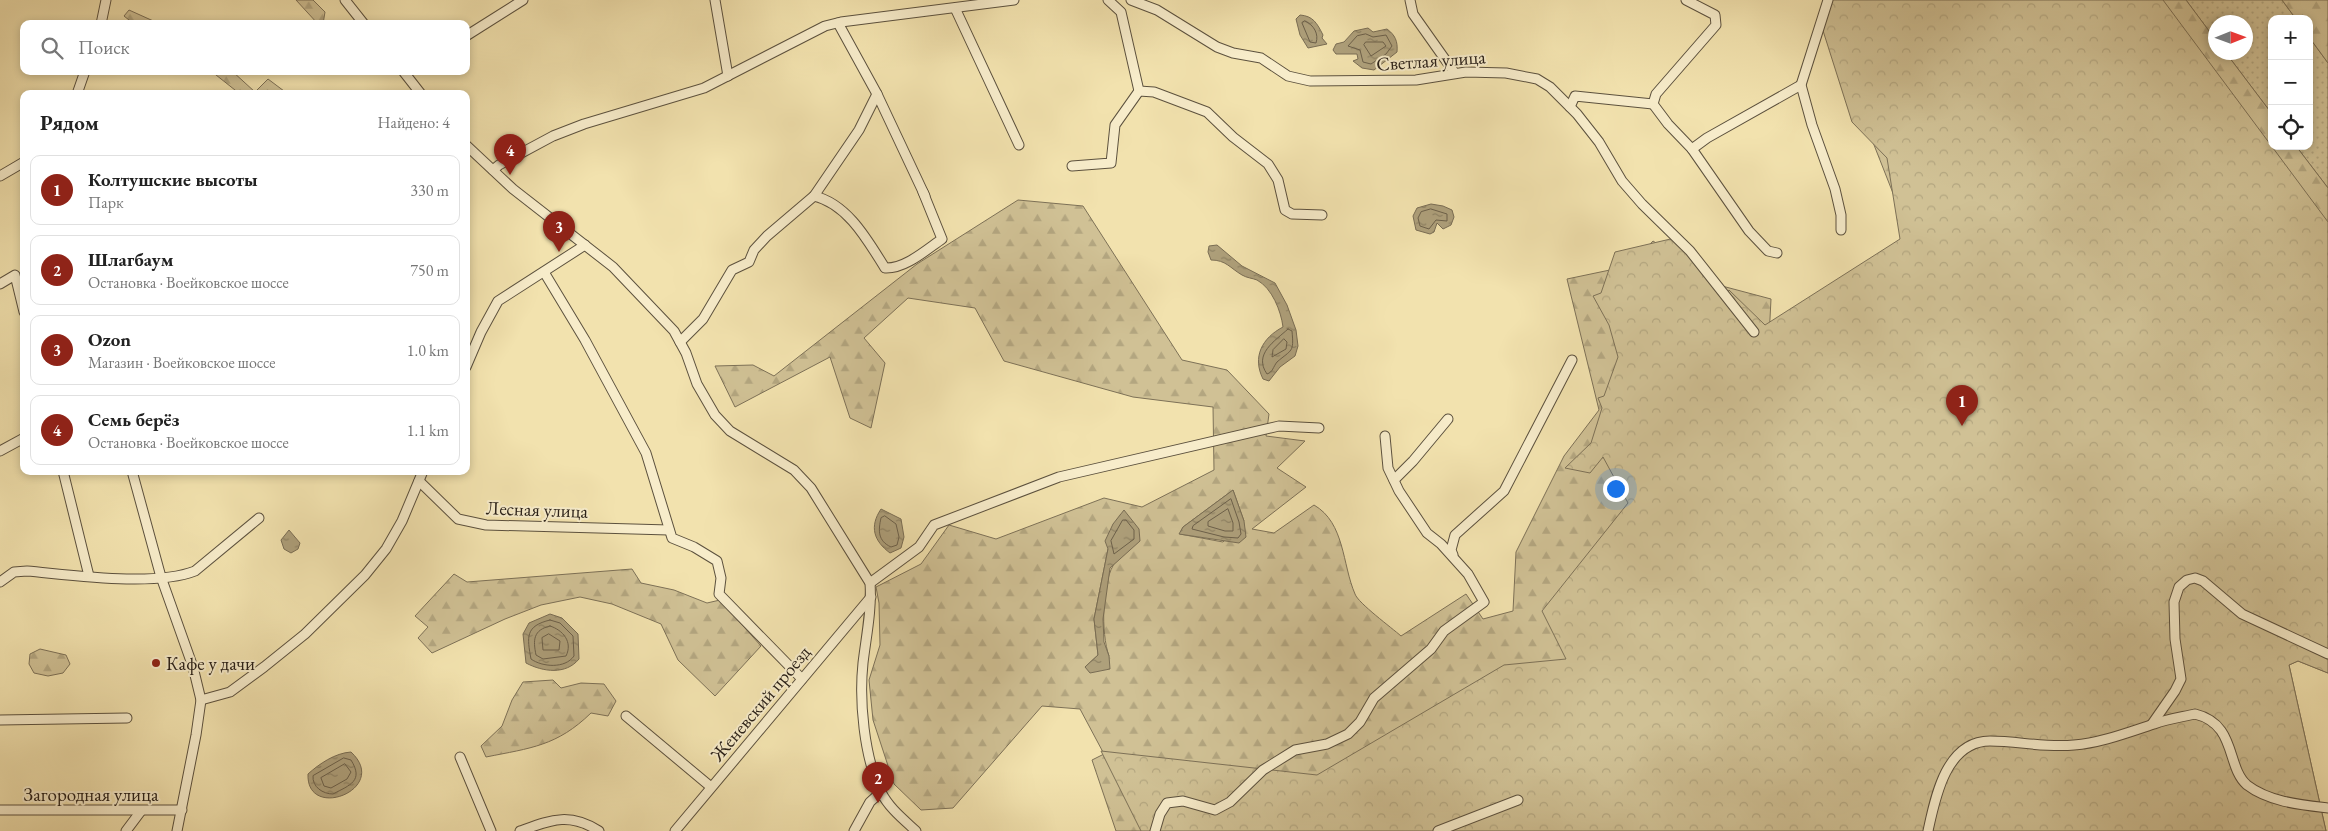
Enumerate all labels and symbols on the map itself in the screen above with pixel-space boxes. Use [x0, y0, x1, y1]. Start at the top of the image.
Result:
north arrow [2208, 15, 2253, 60]
street label: Светлая улица [1375, 44, 1487, 77]
pin: 4 [494, 134, 526, 175]
pin: 3 [543, 211, 575, 252]
pin: 1 [1946, 385, 1978, 426]
your location [1603, 476, 1629, 502]
street label: Лесная улица [485, 495, 589, 524]
street label: Женевский проезд [704, 640, 816, 767]
place label: Кафе у дачи [166, 651, 255, 676]
marker: Кафе у дачи [150, 657, 162, 669]
pin: 2 [862, 762, 894, 803]
street label: Загородная улица [24, 782, 159, 807]

